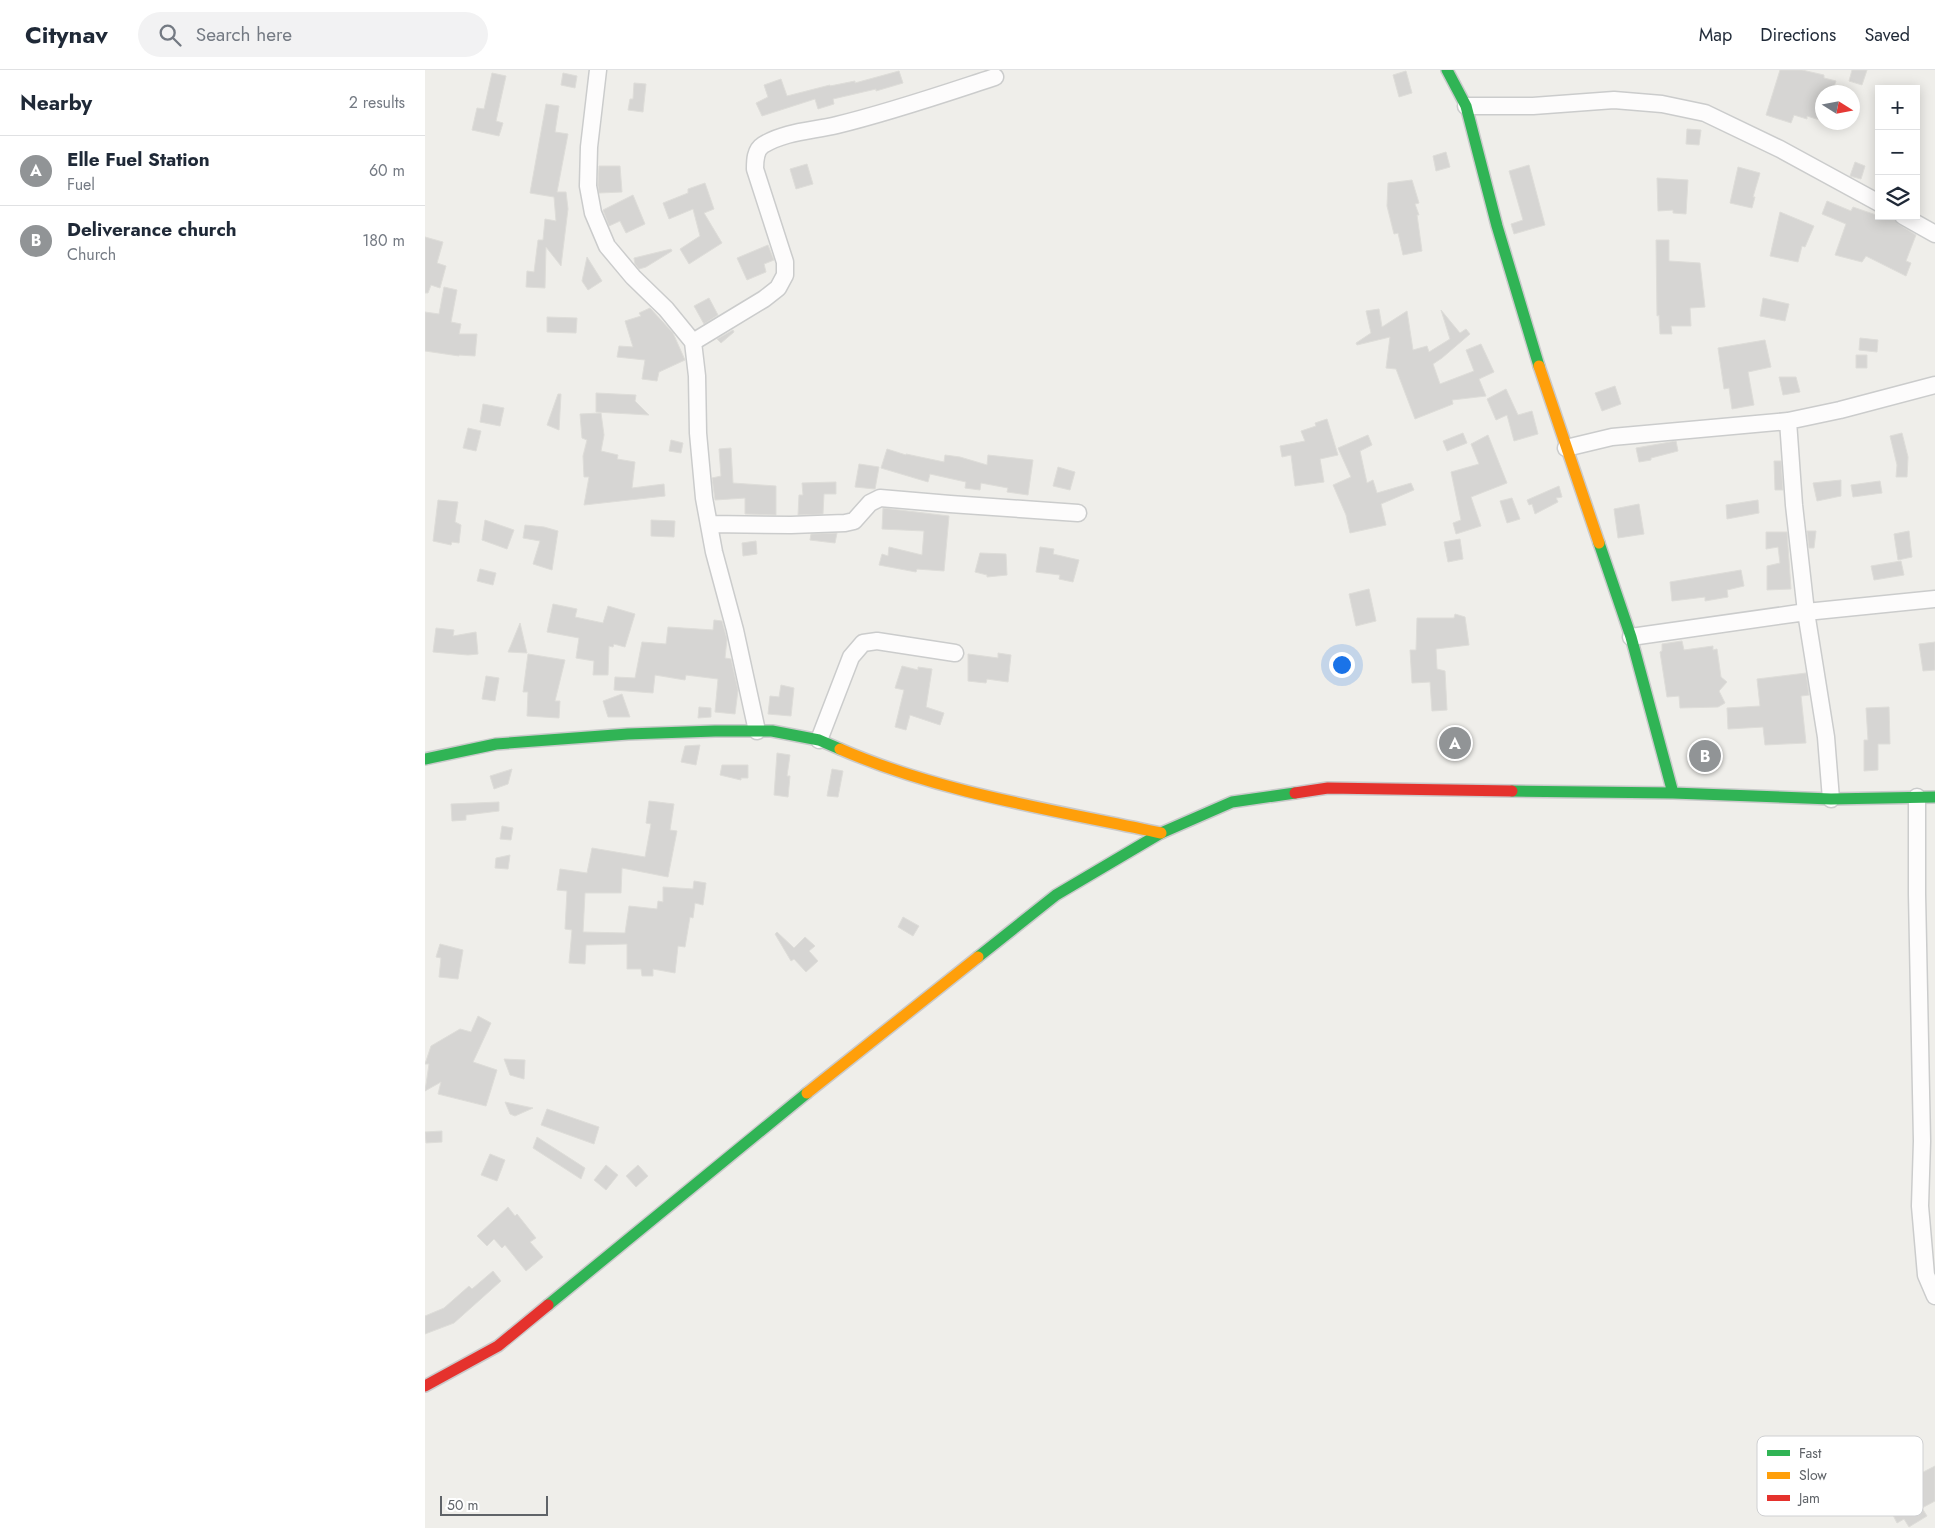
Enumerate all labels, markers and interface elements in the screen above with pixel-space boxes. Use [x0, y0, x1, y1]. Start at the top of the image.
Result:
search box [138, 12, 488, 57]
text: Citynav [25, 17, 108, 52]
icon: search [156, 21, 184, 49]
text: Search here [196, 21, 292, 48]
text: Map [1699, 22, 1732, 48]
text: Directions [1760, 22, 1836, 48]
text: Saved [1864, 22, 1910, 48]
north arrow [1815, 85, 1860, 130]
map controls [1875, 85, 1920, 220]
button: + [1875, 85, 1920, 130]
text: Nearby [20, 88, 92, 118]
text: 2 results [349, 91, 405, 114]
button: − [1875, 130, 1920, 175]
text: Elle Fuel Station [67, 146, 210, 173]
text: A [30, 159, 42, 182]
text: 60 m [369, 159, 405, 182]
text: Fuel [67, 173, 95, 196]
button: layers [1875, 175, 1920, 220]
text: Deliverance church [67, 216, 237, 243]
text: B [31, 229, 41, 252]
text: 180 m [362, 229, 405, 252]
text: Church [67, 243, 116, 266]
your location [1329, 652, 1355, 678]
pin: A [1439, 724, 1471, 762]
pin: B [1689, 737, 1721, 775]
legend [1757, 1436, 1923, 1516]
text: Fast [1799, 1443, 1822, 1463]
text: Slow [1799, 1465, 1827, 1485]
text: Jam [1797, 1488, 1820, 1508]
scale bar [440, 1493, 547, 1516]
text: 50 m [447, 1495, 478, 1515]

